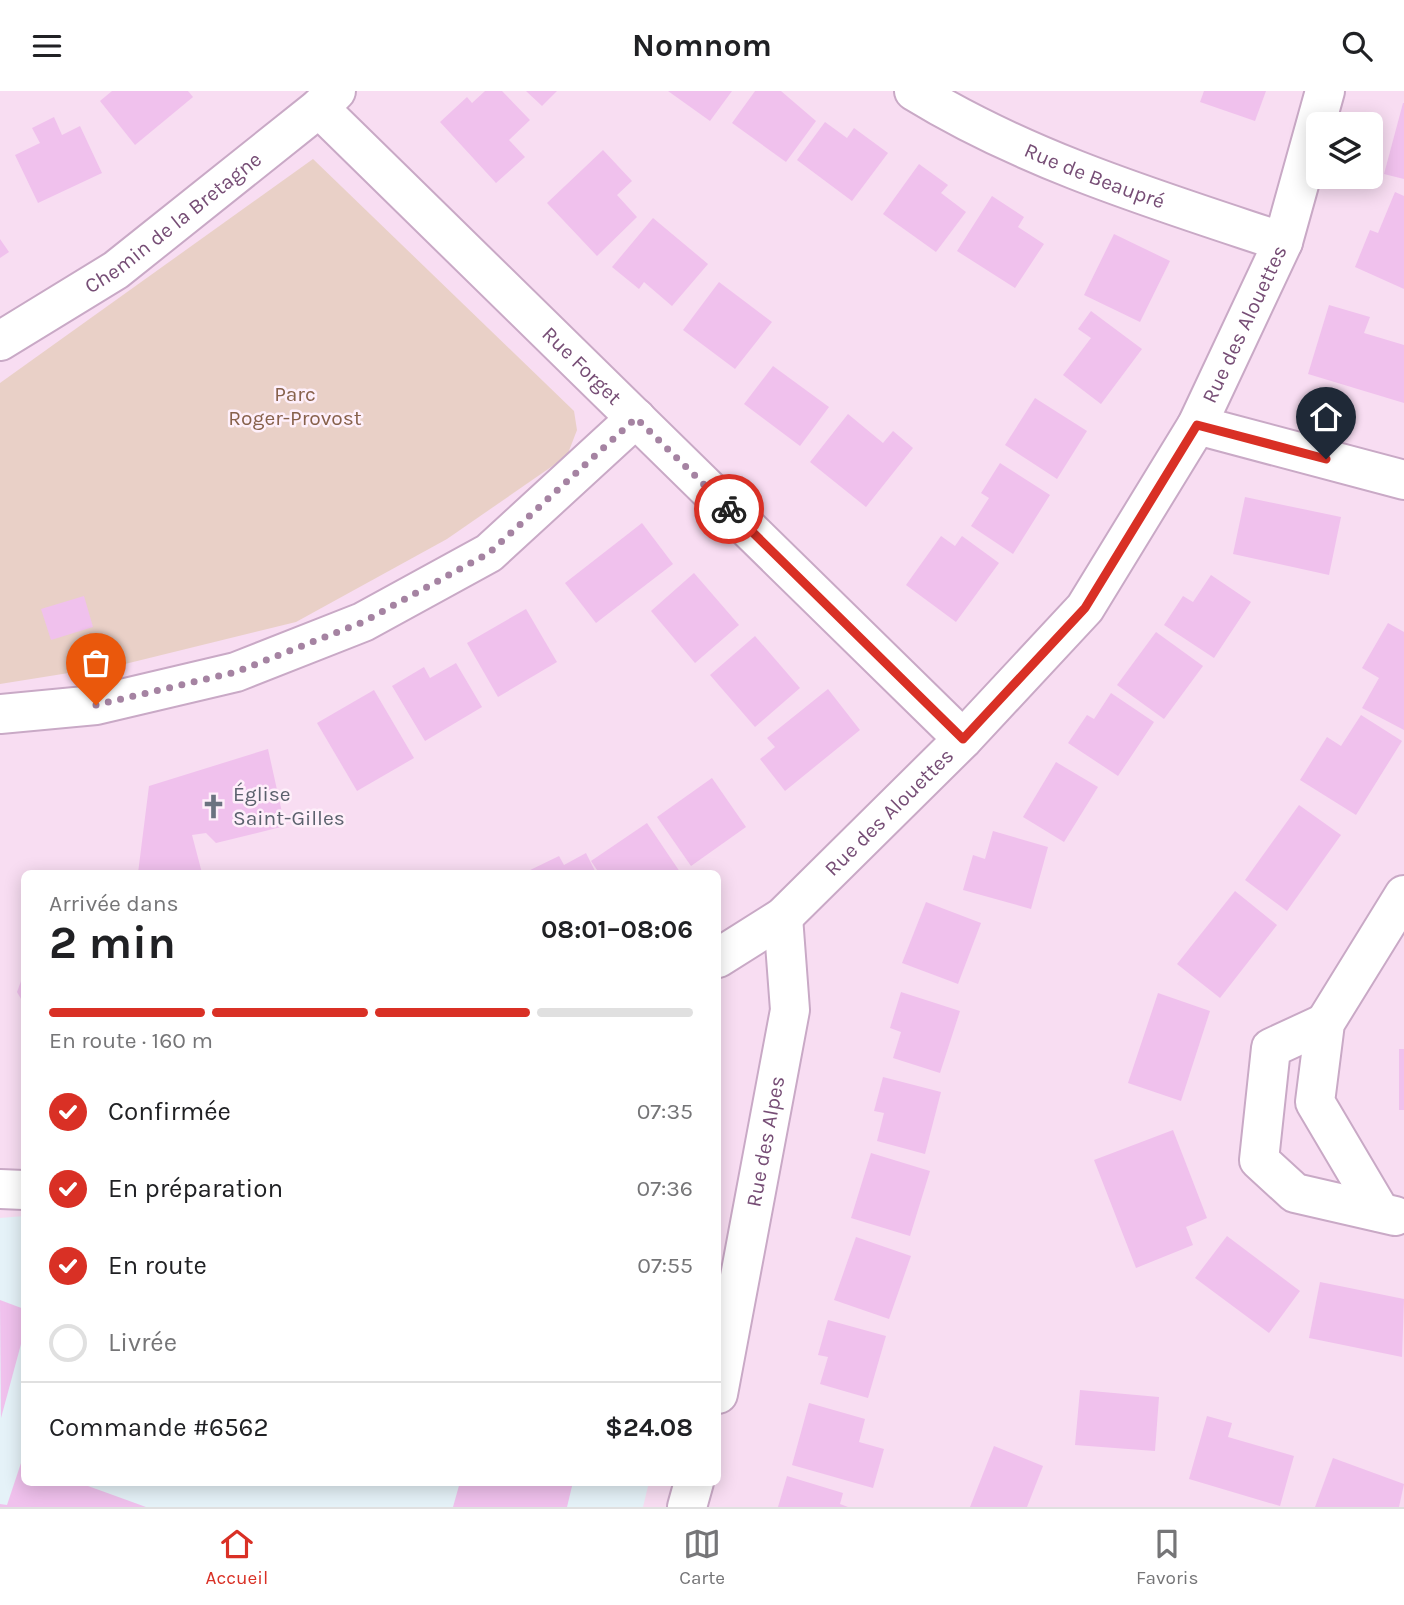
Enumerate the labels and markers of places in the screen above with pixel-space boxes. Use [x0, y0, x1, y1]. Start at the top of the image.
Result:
pin [1296, 387, 1356, 459]
pin [66, 633, 126, 705]
place label: Église Saint-Gilles [233, 782, 345, 830]
church icon: Église Saint-Gilles [199, 792, 227, 820]

